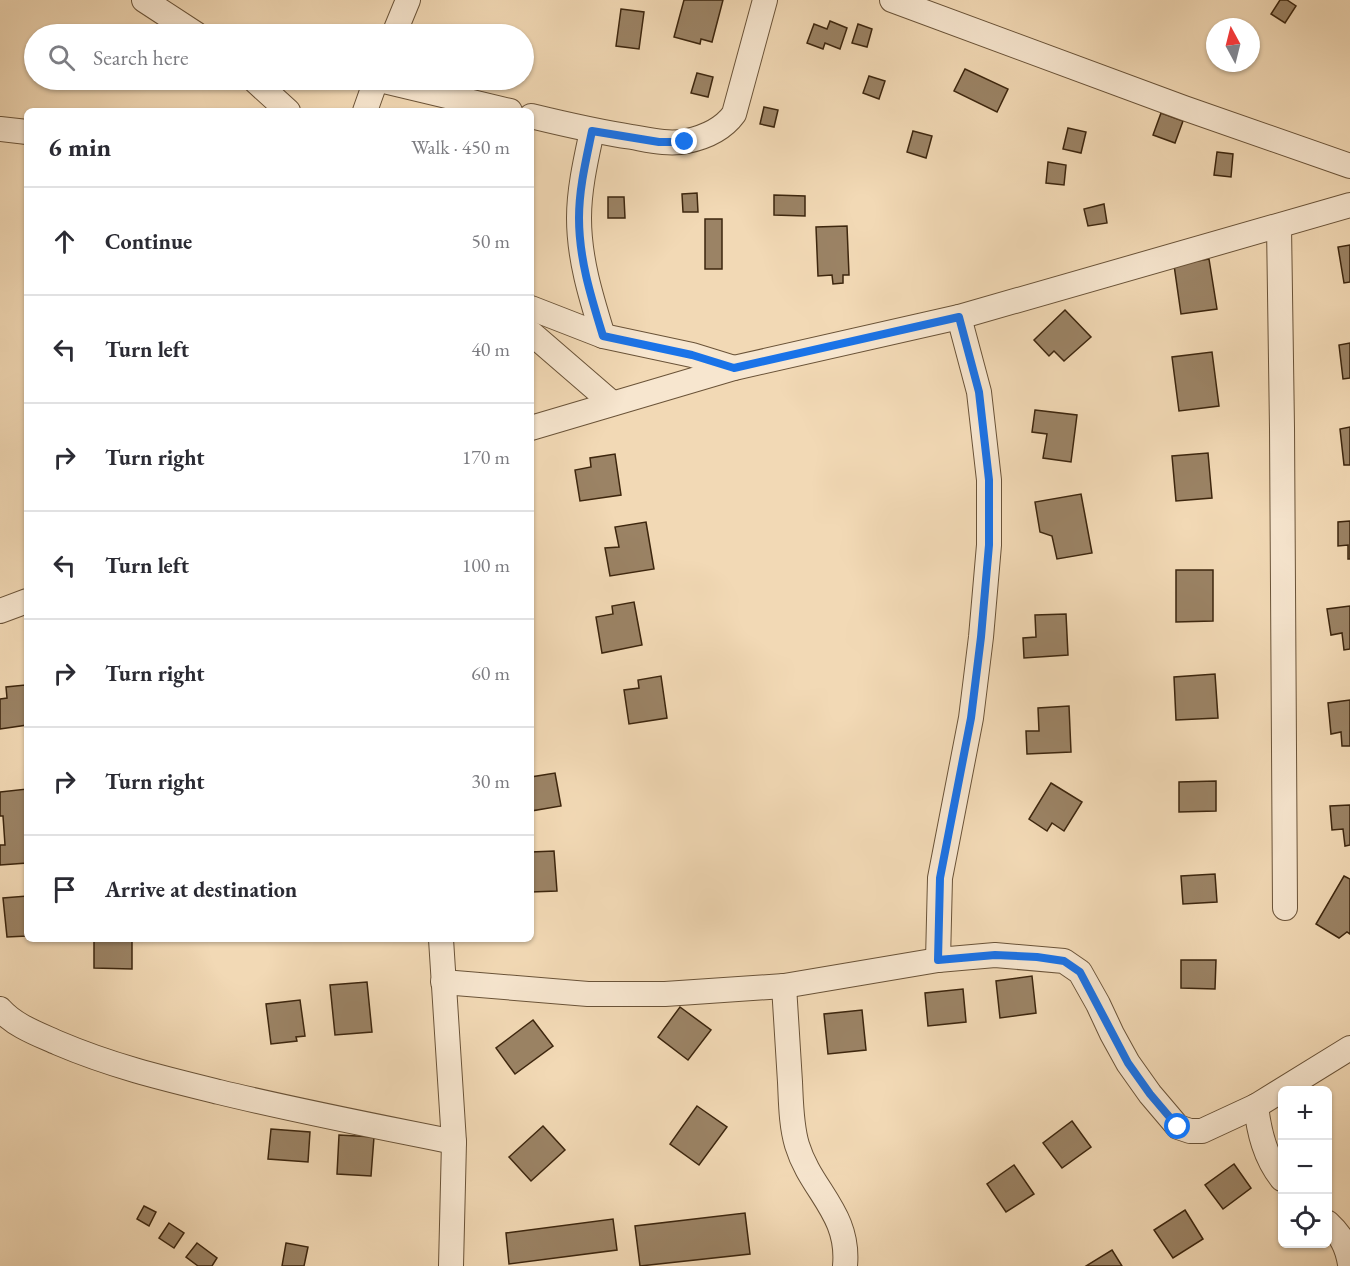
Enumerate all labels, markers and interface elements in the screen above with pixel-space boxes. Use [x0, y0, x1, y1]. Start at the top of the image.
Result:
north arrow [1206, 18, 1260, 72]
search box [24, 24, 534, 90]
icon: search [45, 41, 78, 74]
text: Search here [93, 43, 188, 72]
route end [671, 128, 697, 154]
text: 6 min [48, 130, 111, 164]
text: Walk · 450 m [411, 134, 510, 160]
icon: ahead [48, 225, 81, 258]
text: Continue [105, 227, 192, 256]
text: 50 m [471, 228, 510, 254]
icon: left [48, 333, 81, 366]
text: Turn left [105, 335, 189, 364]
text: 40 m [471, 336, 510, 362]
icon: right [48, 441, 81, 474]
text: Turn right [105, 443, 204, 472]
text: 170 m [462, 444, 510, 470]
icon: left [48, 549, 81, 582]
text: Turn left [105, 551, 189, 580]
text: 100 m [462, 552, 510, 578]
icon: right [48, 657, 81, 690]
text: Turn right [105, 659, 204, 688]
text: 60 m [471, 660, 510, 686]
icon: right [48, 765, 81, 798]
text: Turn right [105, 767, 204, 796]
text: 30 m [471, 768, 510, 794]
icon: arrive [48, 873, 81, 906]
text: Arrive at destination [105, 875, 297, 904]
map controls [1278, 1086, 1332, 1248]
button: + [1278, 1086, 1332, 1140]
route start [1164, 1113, 1190, 1139]
button: − [1278, 1140, 1332, 1194]
button: locate [1278, 1194, 1332, 1248]

